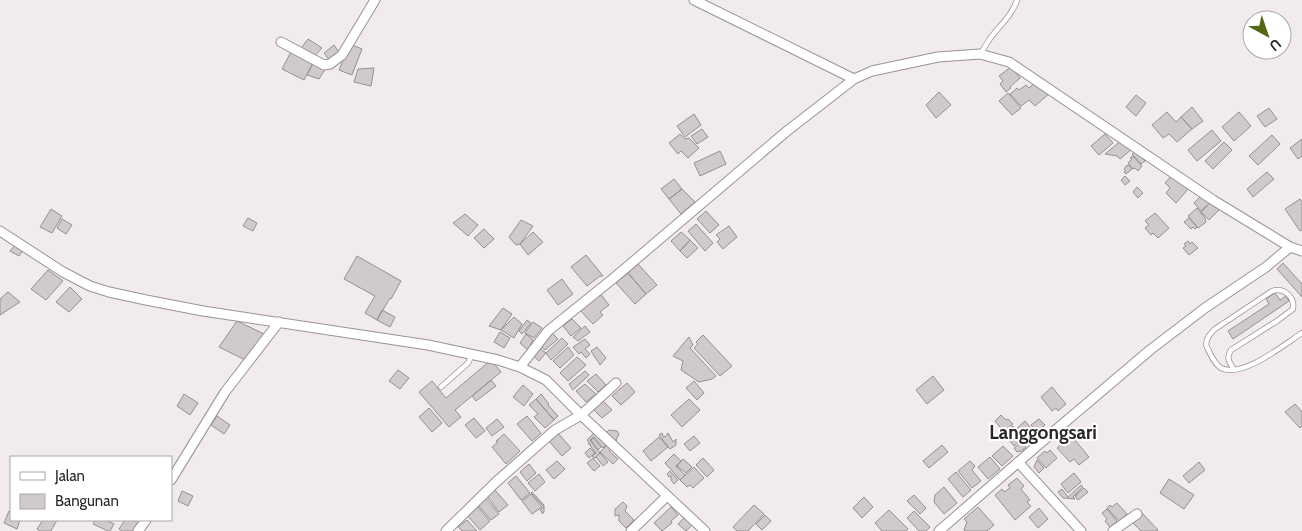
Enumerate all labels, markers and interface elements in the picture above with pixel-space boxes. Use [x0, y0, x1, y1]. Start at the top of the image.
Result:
north arrow [1242, 10, 1292, 60]
text: U [1266, 35, 1285, 55]
district label: Langgongsari [989, 421, 1097, 444]
legend [10, 456, 172, 521]
text: Jalan [54, 467, 85, 485]
text: Bangunan [55, 492, 119, 510]

